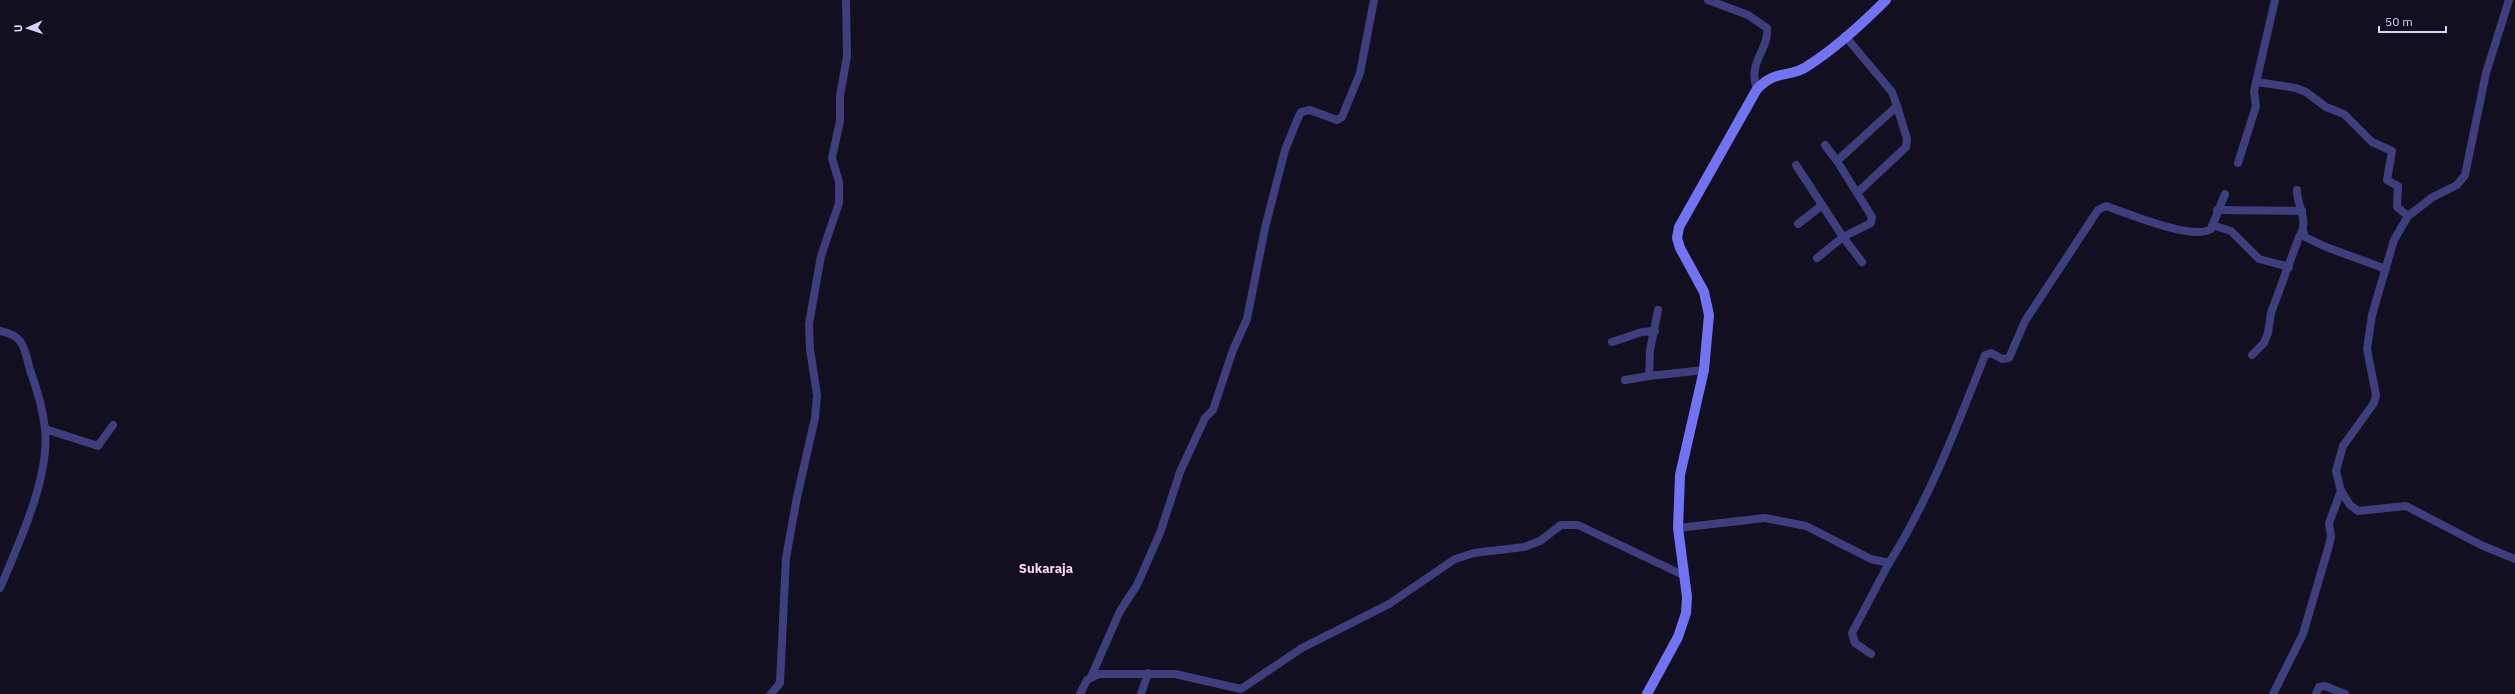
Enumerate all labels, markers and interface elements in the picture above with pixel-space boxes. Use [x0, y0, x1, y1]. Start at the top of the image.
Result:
north arrow [8, 8, 48, 48]
scale bar [2379, 8, 2446, 34]
text: 50 m [2385, 14, 2413, 29]
text: U [11, 24, 25, 33]
district label: Sukaraja [1019, 560, 1073, 577]

